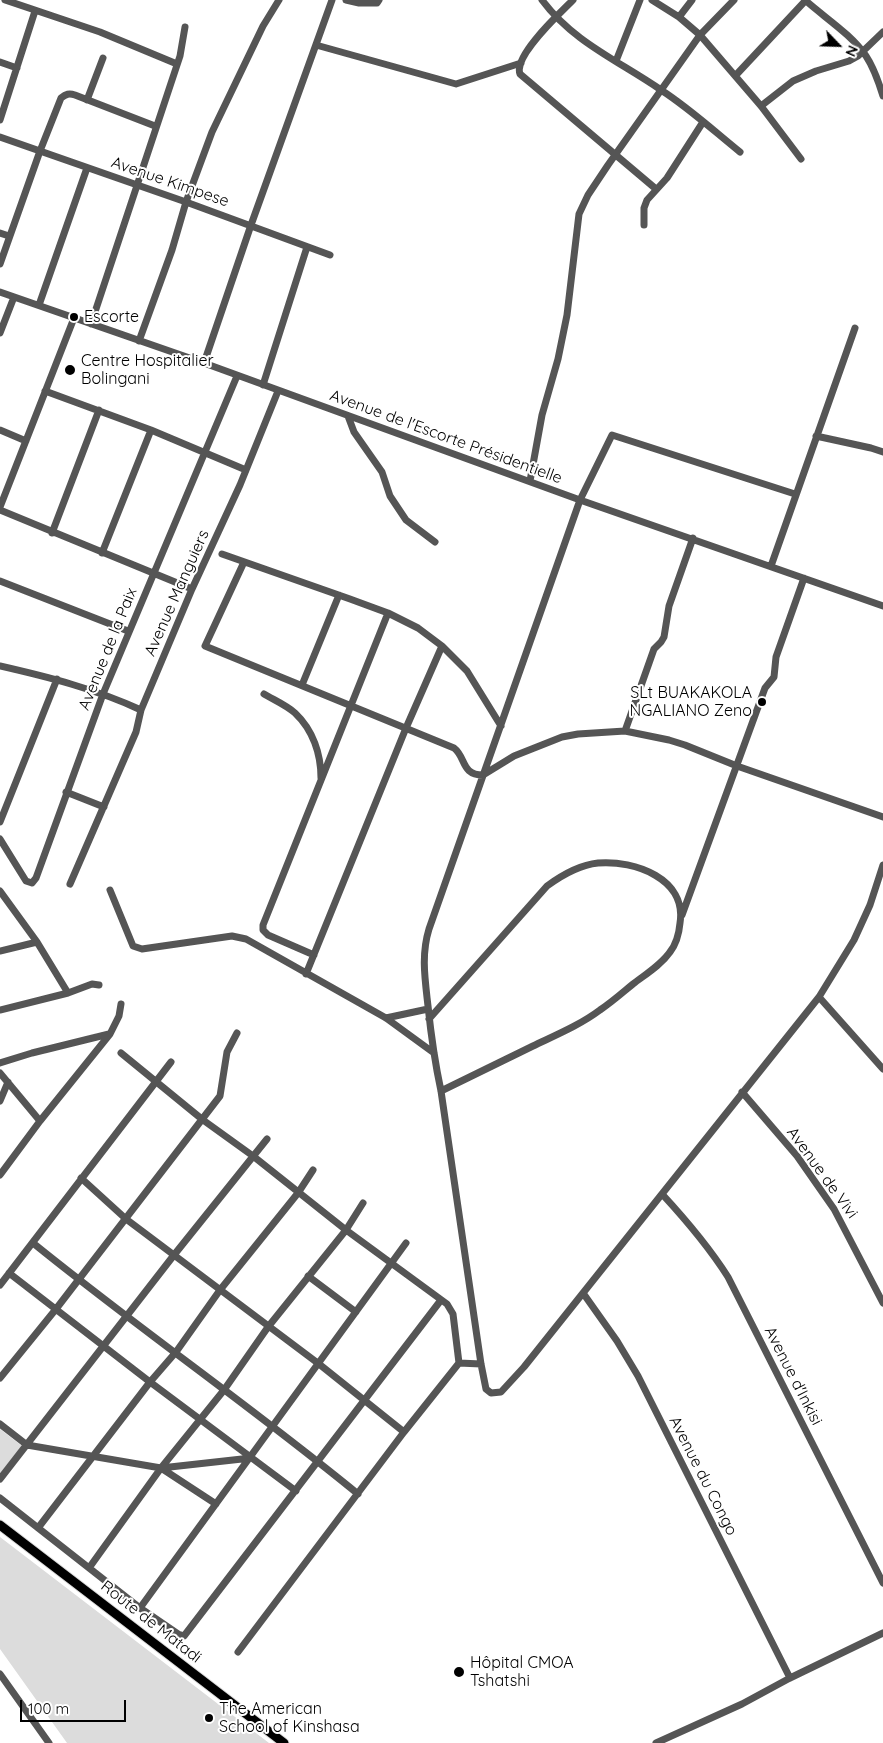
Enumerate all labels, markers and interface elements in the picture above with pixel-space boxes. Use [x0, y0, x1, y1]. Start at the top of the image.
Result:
north arrow [813, 20, 863, 70]
text: N [841, 43, 862, 59]
street label: Avenue Kimpese [109, 153, 231, 211]
place label: Escorte [84, 307, 139, 327]
marker: Escorte [68, 311, 80, 323]
place label: Centre Hospitalier Bolingani [81, 351, 214, 389]
marker: Centre Hospitalier Bolingani [63, 363, 77, 377]
street label: Avenue de l'Escorte Présidentielle [327, 386, 565, 488]
street label: Avenue Manguiers [141, 527, 213, 659]
street label: Avenue de la Paix [75, 585, 141, 713]
place label: SLt BUAKAKOLA NGALIANO Zeno [630, 683, 752, 721]
marker: SLt BUAKAKOLA NGALIANO Zeno [756, 696, 768, 708]
street label: Avenue de Vivi [782, 1124, 862, 1222]
street label: Avenue d'Inkisi [760, 1324, 826, 1428]
street label: Avenue du Congo [665, 1413, 741, 1539]
street label: Route de Matadi [97, 1577, 205, 1667]
place label: Hôpital CMOA Tshatshi [470, 1653, 574, 1691]
marker: Hôpital CMOA Tshatshi [452, 1665, 466, 1679]
scale bar [22, 1690, 129, 1722]
text: 100 m [28, 1699, 69, 1718]
place label: The American School of Kinshasa [219, 1699, 360, 1737]
marker: The American School of Kinshasa [203, 1712, 215, 1724]

